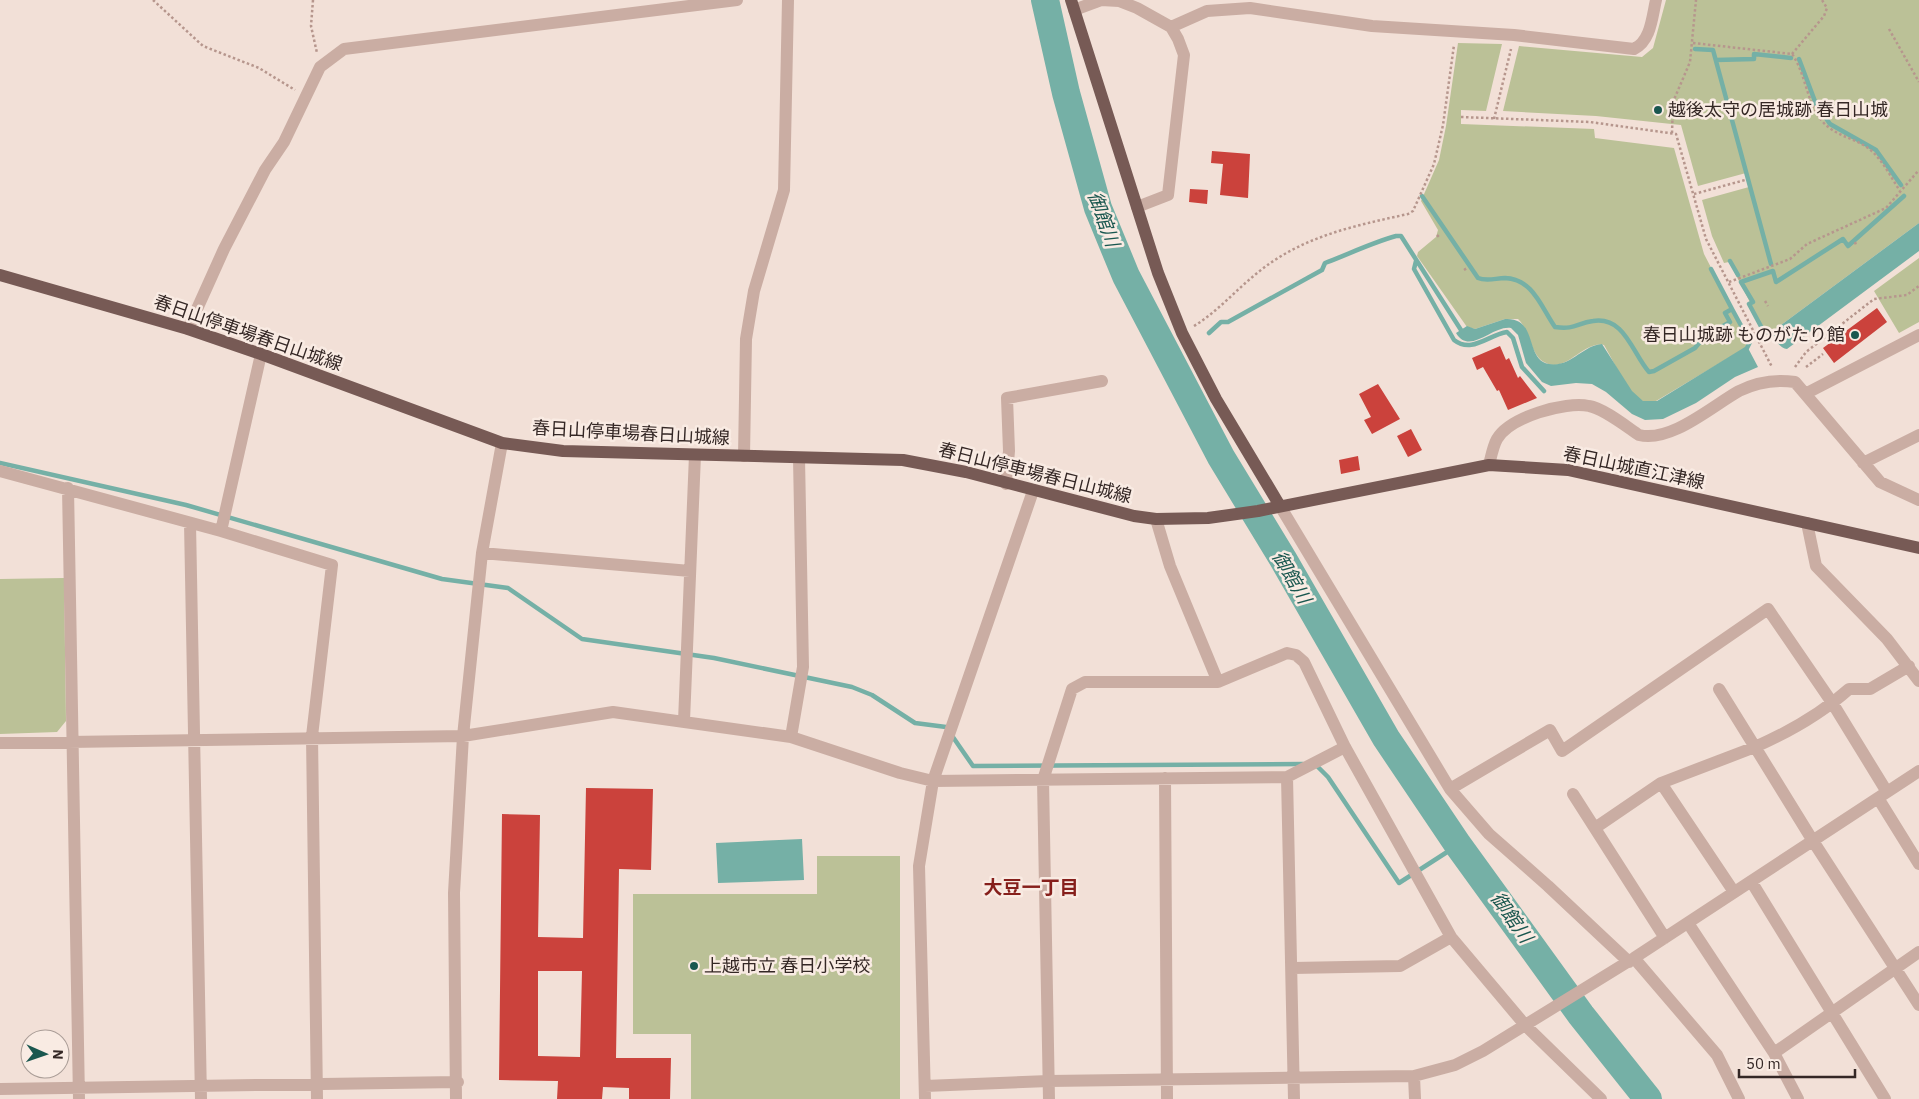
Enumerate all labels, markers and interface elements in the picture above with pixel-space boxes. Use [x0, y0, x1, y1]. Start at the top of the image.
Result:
place label: 越後太守の居城跡 春日山城 [1668, 98, 1888, 121]
marker: 越後太守の居城跡 春日山城 [1652, 104, 1664, 116]
water label: 御館川 [1083, 188, 1126, 252]
street label: 春日山停車場春日山城線 [151, 289, 346, 376]
place label: 春日山城跡 ものがたり館 [1643, 323, 1845, 346]
marker: 春日山城跡 ものがたり館 [1849, 329, 1861, 341]
street label: 春日山停車場春日山城線 [532, 416, 730, 449]
street label: 春日山停車場春日山城線 [936, 437, 1134, 508]
street label: 春日山城直江津線 [1561, 441, 1707, 494]
water label: 御館川 [1267, 546, 1318, 609]
district label: 大豆一丁目 [983, 875, 1079, 899]
water label: 御館川 [1486, 887, 1539, 949]
place label: 上越市立 春日小学校 [704, 954, 870, 977]
marker: 上越市立 春日小学校 [688, 960, 700, 972]
north arrow [20, 1029, 70, 1079]
scale bar [1739, 1046, 1855, 1078]
text: N [49, 1049, 67, 1060]
text: 50 m [1746, 1054, 1781, 1073]

